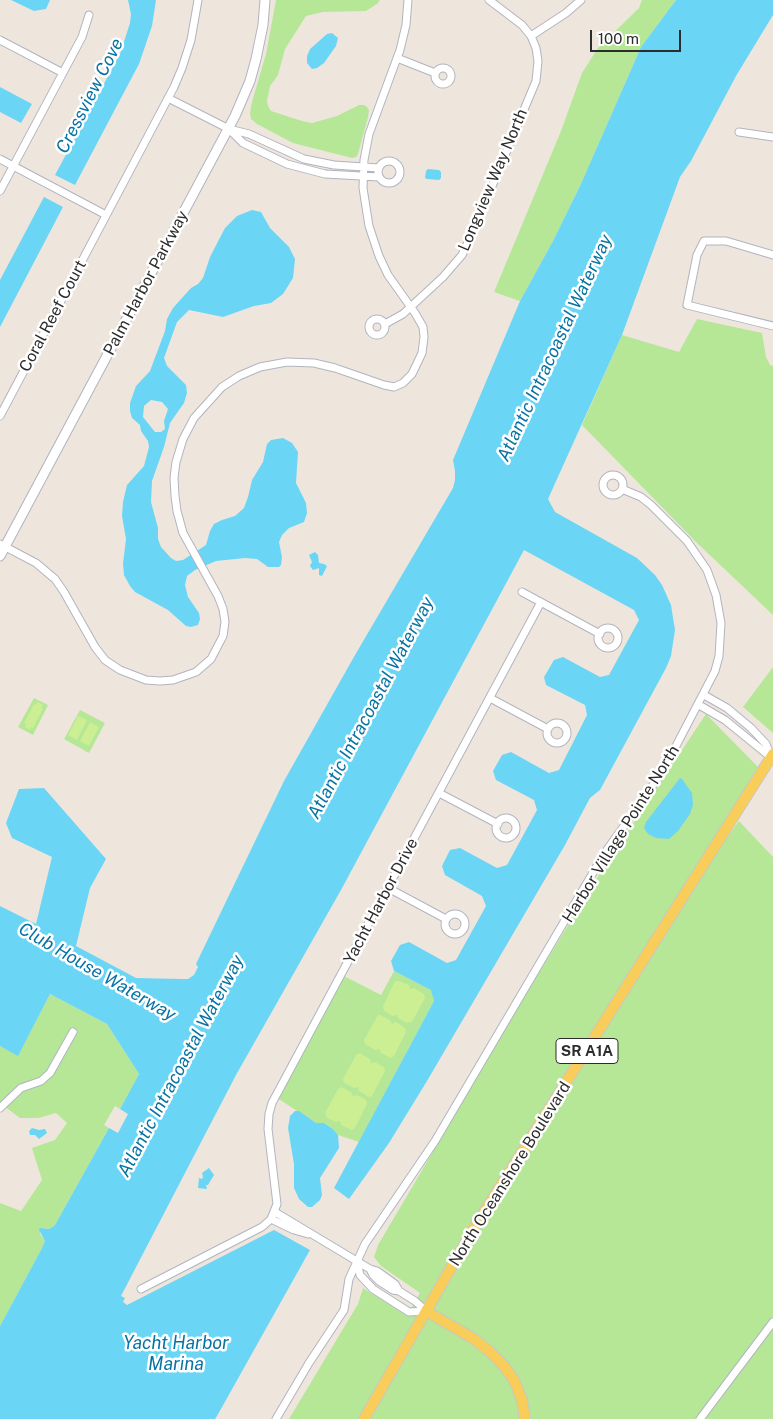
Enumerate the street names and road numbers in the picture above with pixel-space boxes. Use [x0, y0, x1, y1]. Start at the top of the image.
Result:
street label: Longview Way North [454, 106, 532, 254]
street label: Palm Harbor Parkway [100, 207, 192, 359]
street label: Coral Reef Court [15, 257, 91, 375]
street label: Harbor Village Pointe North [558, 742, 684, 926]
street label: Yacht Harbor Drive [340, 835, 422, 967]
road number: SR A1A [556, 1038, 618, 1064]
street label: North Oceanshore Boulevard [445, 1078, 575, 1270]

